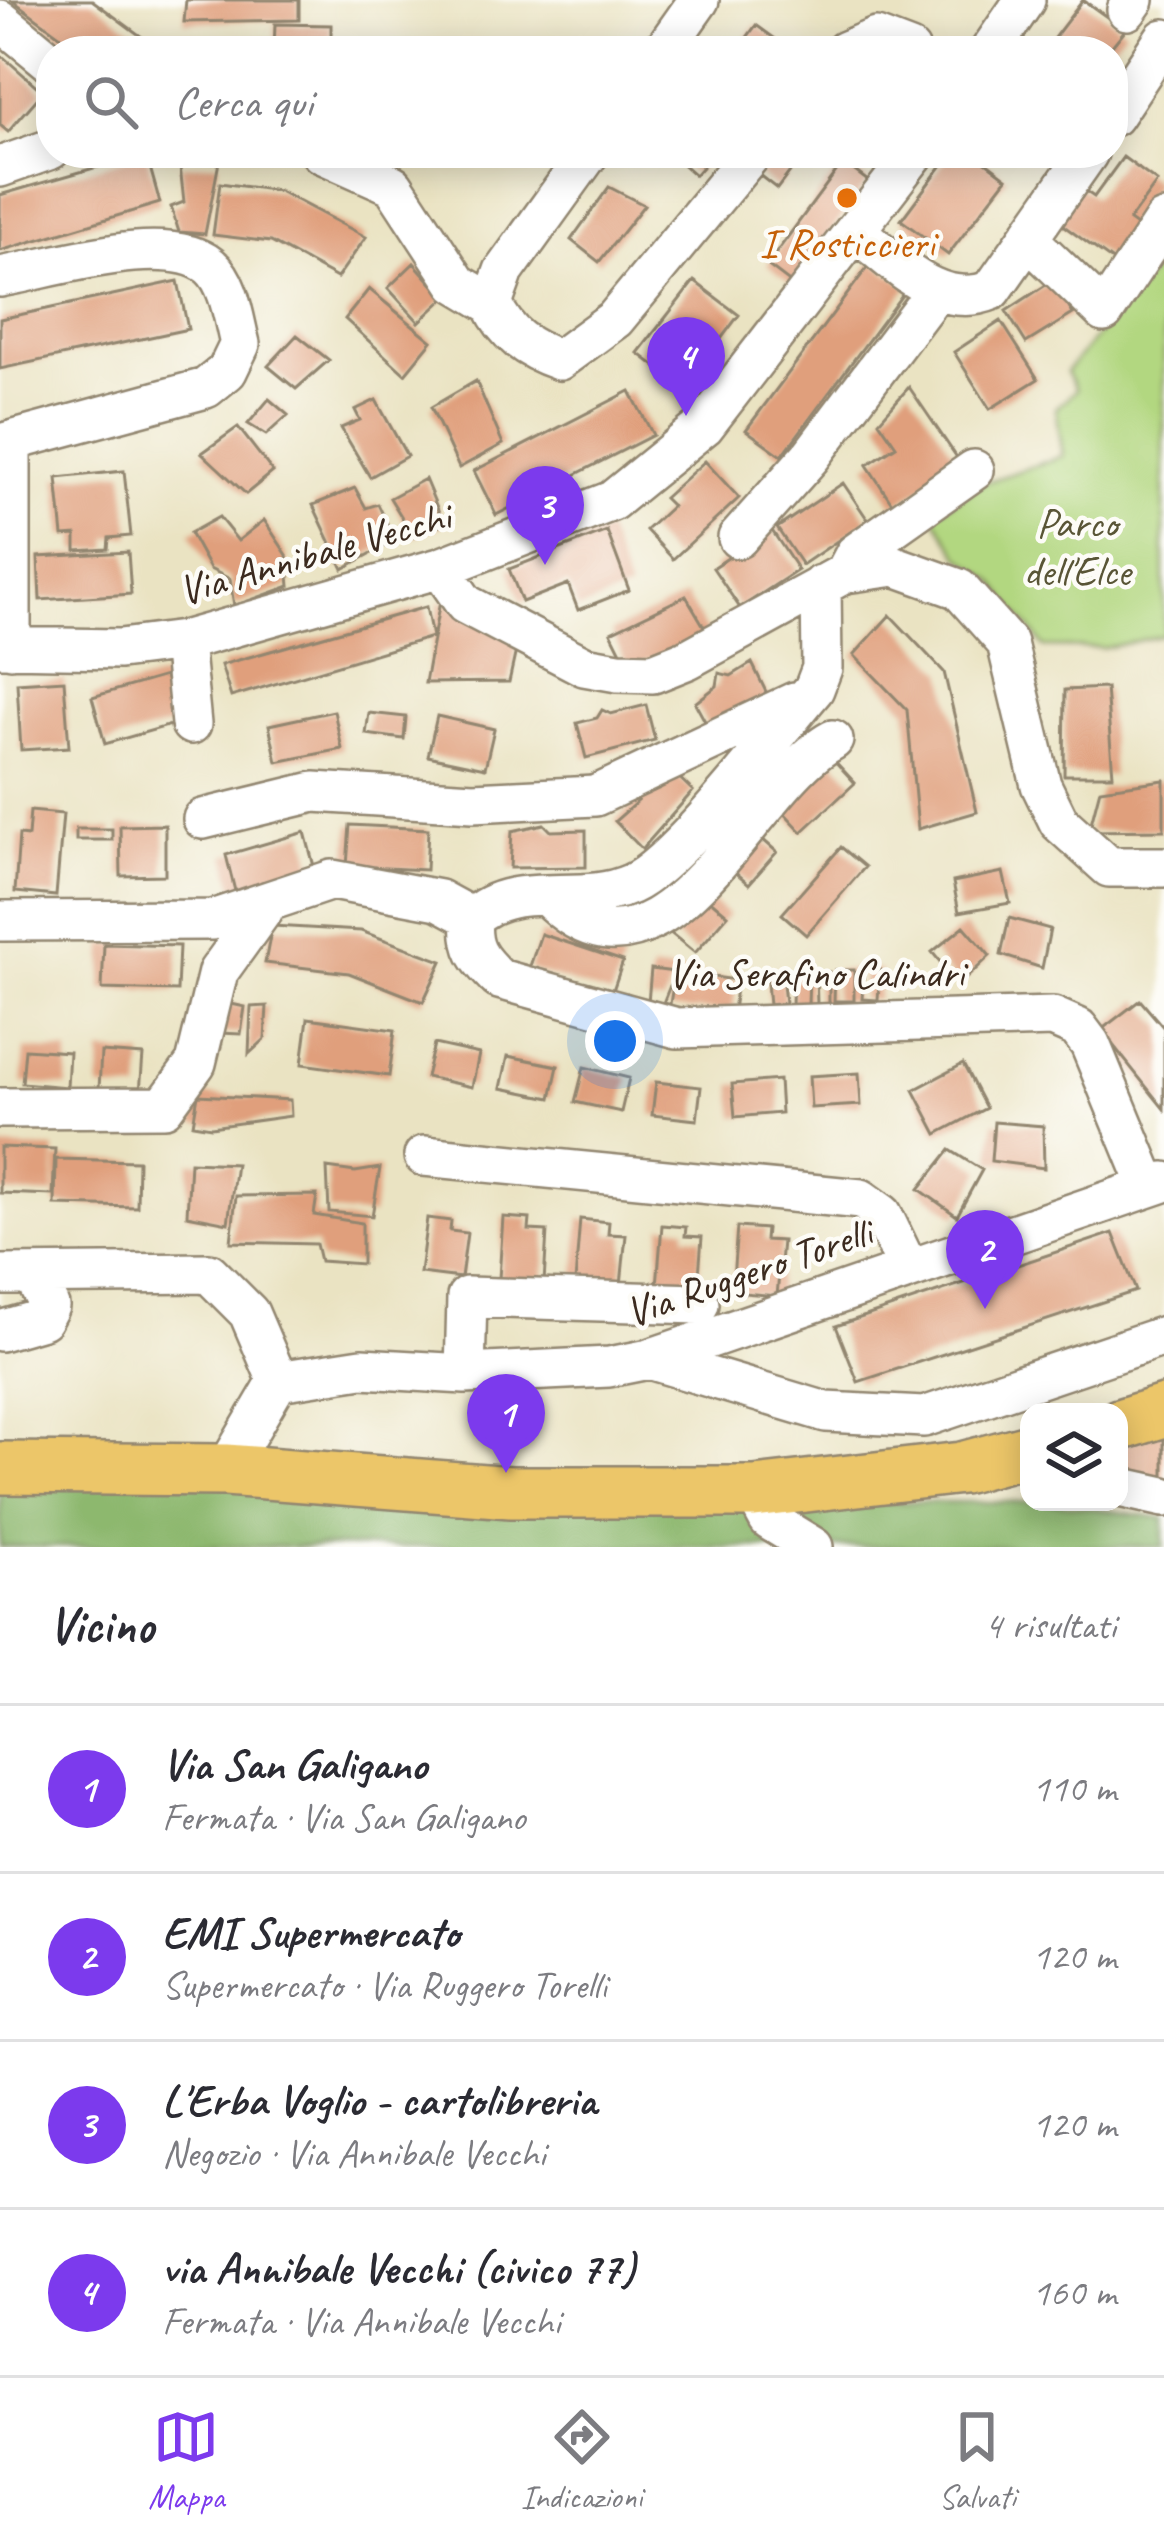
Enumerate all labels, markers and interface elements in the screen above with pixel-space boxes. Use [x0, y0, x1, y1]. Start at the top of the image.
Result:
search box [36, 36, 1128, 168]
icon: search [78, 69, 144, 135]
text: Cerca qui [174, 74, 313, 131]
marker: I Rosticcieri [834, 185, 860, 211]
place label: I Rosticcieri [759, 217, 940, 270]
pin: 4 [647, 317, 725, 416]
pin: 3 [506, 466, 584, 565]
street label: Via Annibale Vecchi [173, 488, 461, 618]
park label: Parco dell'Elce [1024, 497, 1134, 598]
street label: Via Serafino Calindri [668, 947, 969, 1000]
your location [585, 1011, 645, 1071]
street label: Via Ruggero Torelli [618, 1204, 883, 1339]
pin: 2 [946, 1210, 1024, 1309]
pin: 1 [467, 1374, 545, 1473]
map controls [1020, 1403, 1128, 1511]
button: layers [1020, 1403, 1128, 1511]
text: Vicino [48, 1593, 153, 1657]
text: 4 risultati [984, 1601, 1116, 1650]
text: Via San Galigano [162, 1736, 427, 1793]
text: 1 [78, 1764, 96, 1813]
text: 110 m [1032, 1764, 1116, 1813]
text: Fermata · Via San Galigano [162, 1793, 525, 1842]
text: EMI Supermercato [162, 1904, 460, 1961]
text: 2 [78, 1932, 96, 1981]
text: 120 m [1032, 1932, 1116, 1981]
text: Supermercato · Via Ruggero Torelli [162, 1961, 607, 2010]
text: L'Erba Voglio - cartolibreria [162, 2072, 596, 2129]
text: 3 [78, 2100, 96, 2149]
text: 120 m [1032, 2100, 1116, 2149]
text: Negozio · Via Annibale Vecchi [162, 2129, 546, 2178]
text: via Annibale Vecchi (civico 77) [162, 2240, 635, 2297]
text: 4 [78, 2268, 96, 2317]
text: 160 m [1032, 2268, 1116, 2317]
text: Fermata · Via Annibale Vecchi [162, 2297, 560, 2346]
tab: Mappa [148, 2404, 225, 2518]
tab: Indicazioni [521, 2404, 643, 2518]
tab: Salvati [939, 2404, 1016, 2518]

